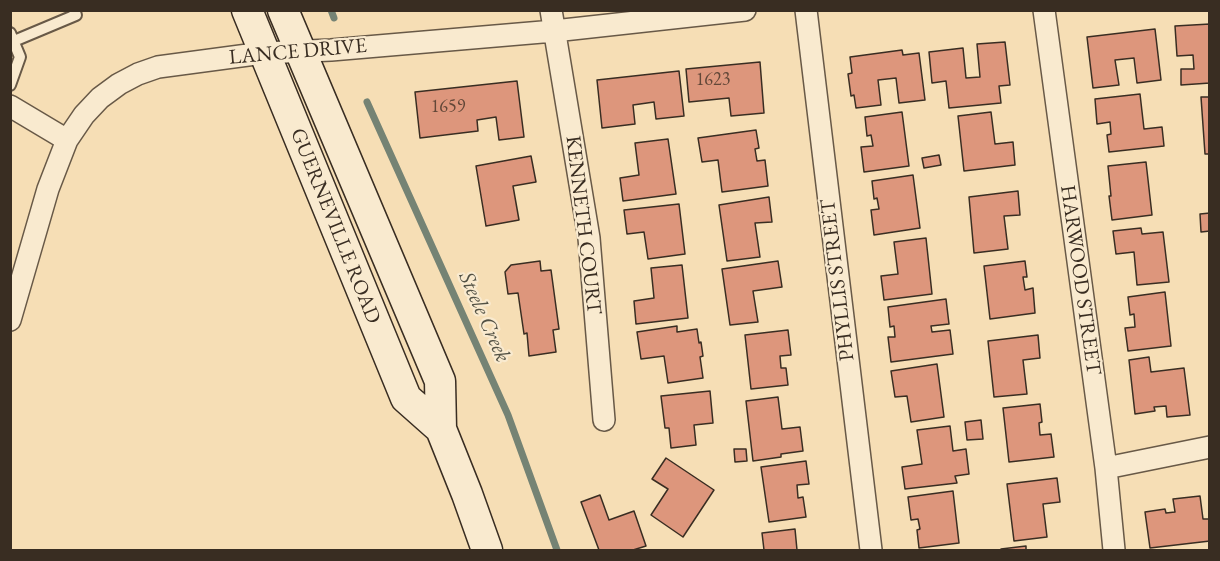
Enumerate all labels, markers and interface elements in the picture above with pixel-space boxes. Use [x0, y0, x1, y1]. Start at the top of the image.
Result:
street label: LANCE DRIVE [228, 33, 368, 71]
house number: 1623 [696, 69, 730, 91]
house number: 1659 [431, 96, 465, 118]
street label: GUERNEVILLE ROAD [284, 125, 386, 327]
street label: KENNETH COURT [560, 134, 606, 316]
street label: HARWOOD STREET [1054, 184, 1106, 376]
street label: PHYLLIS STREET [816, 198, 860, 362]
water label: Steele Creek [452, 268, 516, 366]

